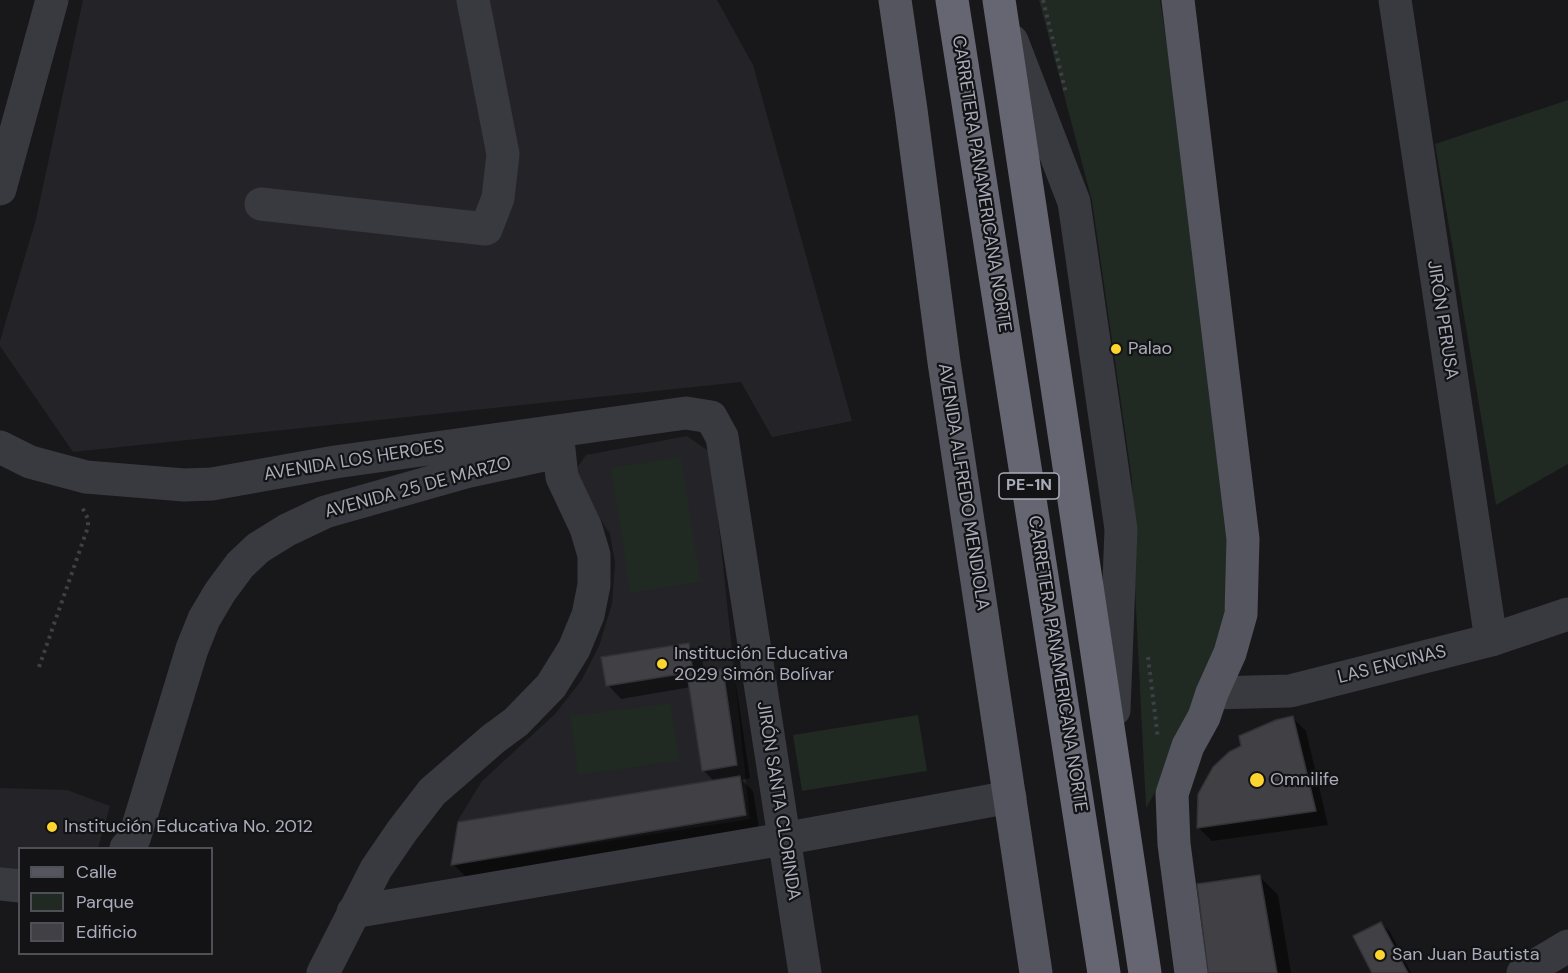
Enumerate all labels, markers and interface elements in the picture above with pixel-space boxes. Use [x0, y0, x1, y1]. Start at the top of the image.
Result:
street label: CARRETERA PANAMERICANA NORTE [947, 34, 1015, 334]
street label: JIRÓN PERUSA [1422, 259, 1462, 381]
place label: Palao [1128, 338, 1172, 360]
marker: Palao [1109, 342, 1123, 356]
street label: AVENIDA ALFREDO MENDIOLA [933, 362, 993, 612]
street label: AVENIDA LOS HEROES [262, 436, 446, 486]
street label: AVENIDA 25 DE MARZO [323, 453, 513, 523]
road number: PE-1N [999, 473, 1059, 499]
street label: CARRETERA PANAMERICANA NORTE [1023, 514, 1091, 814]
street label: LAS ENCINAS [1335, 641, 1449, 689]
place label: Institución Educativa 2029 Simón Bolívar [674, 643, 848, 686]
marker: Institución Educativa 2029 Simón Bolívar [655, 657, 669, 671]
street label: JIRÓN SANTA CLORINDA [752, 700, 804, 902]
place label: Omnilife [1270, 769, 1339, 791]
marker: Omnilife [1248, 771, 1266, 789]
place label: Institución Educativa No. 2012 [64, 816, 313, 838]
marker: Institución Educativa No. 2012 [45, 820, 59, 834]
legend [18, 847, 213, 955]
text: Calle [76, 860, 117, 884]
text: Parque [76, 890, 134, 914]
text: Edificio [76, 920, 137, 944]
place label: San Juan Bautista [1392, 944, 1539, 966]
marker: San Juan Bautista [1373, 948, 1387, 962]

